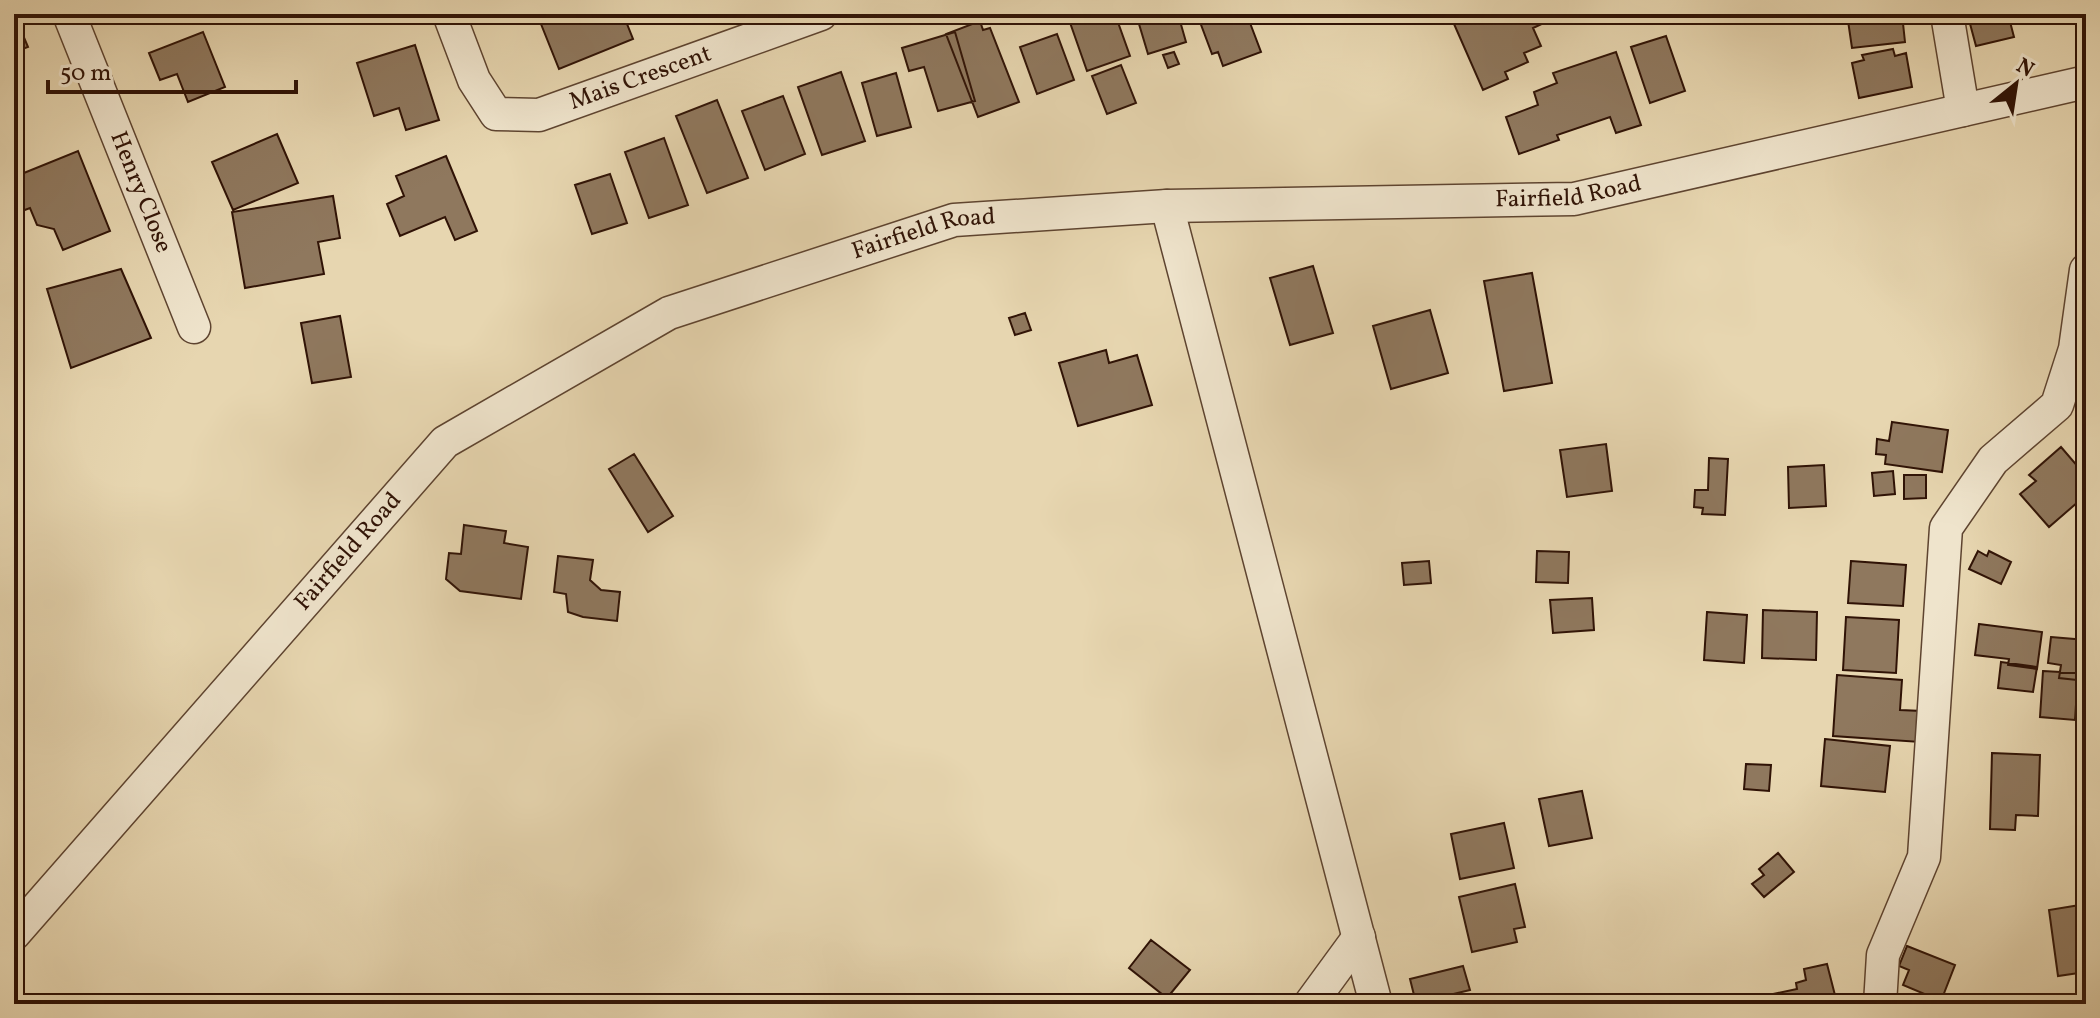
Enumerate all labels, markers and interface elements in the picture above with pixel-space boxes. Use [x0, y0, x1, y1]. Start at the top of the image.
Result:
street label: Mais Crescent [565, 37, 716, 120]
scale bar [48, 44, 296, 94]
north arrow [1976, 44, 2056, 124]
text: N [2010, 51, 2039, 86]
text: 50 m [60, 57, 112, 91]
street label: Henry Close [101, 126, 180, 258]
street label: Fairfield Road [1495, 167, 1645, 217]
street label: Fairfield Road [848, 200, 997, 269]
street label: Fairfield Road [287, 485, 410, 619]

